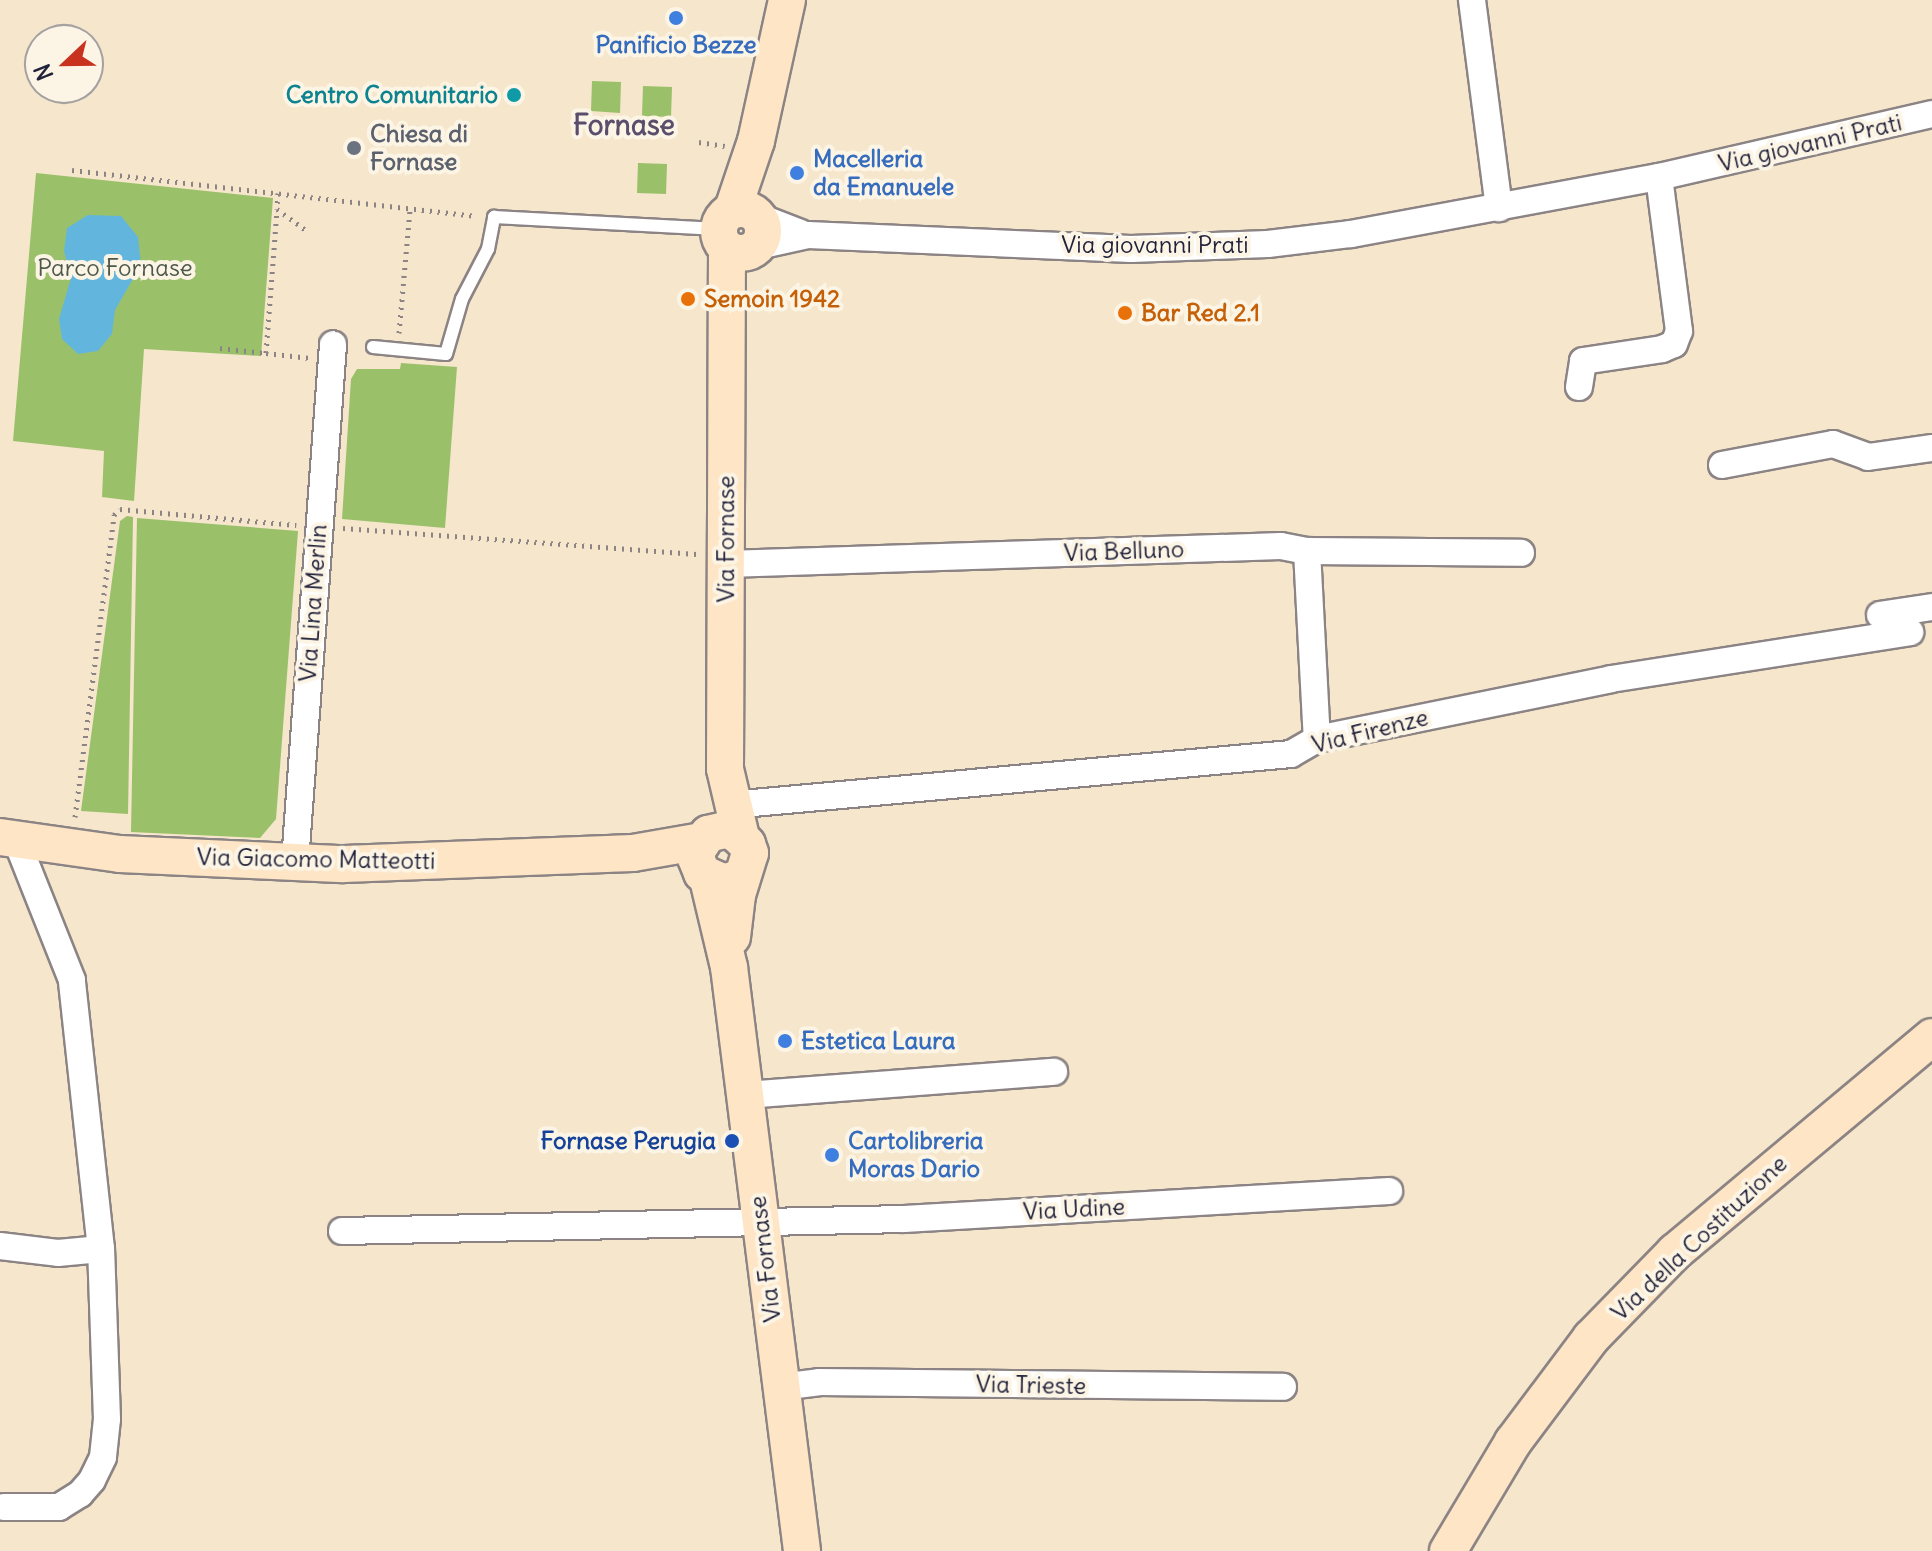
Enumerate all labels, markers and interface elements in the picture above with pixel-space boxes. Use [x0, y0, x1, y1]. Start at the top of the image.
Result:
marker: Panificio Bezze [667, 9, 685, 27]
north arrow [24, 24, 104, 104]
place label: Panificio Bezze [596, 31, 756, 59]
text: N [28, 60, 59, 85]
place label: Centro Comunitario [286, 81, 498, 109]
marker: Centro Comunitario [505, 86, 523, 104]
district label: Fornase [573, 108, 675, 142]
street label: Via giovanni Prati [1716, 108, 1904, 178]
place label: Chiesa di Fornase [370, 120, 468, 176]
marker: Chiesa di Fornase [345, 139, 363, 157]
place label: Macelleria da Emanuele [813, 145, 954, 201]
marker: Macelleria da Emanuele [788, 164, 806, 182]
street label: Via giovanni Prati [1061, 231, 1249, 259]
park label: Parco Fornase [37, 254, 193, 282]
place label: Semoin 1942 [704, 285, 840, 313]
marker: Semoin 1942 [679, 290, 697, 308]
place label: Bar Red 2.1 [1141, 299, 1260, 327]
marker: Bar Red 2.1 [1116, 304, 1134, 322]
street label: Via Fornase [712, 475, 740, 603]
street label: Via Lina Merlin [293, 523, 333, 683]
street label: Via Belluno [1063, 535, 1185, 567]
street label: Via Firenze [1309, 703, 1431, 759]
street label: Via Giacomo Matteotti [196, 843, 436, 875]
place label: Estetica Laura [801, 1027, 955, 1055]
marker: Estetica Laura [776, 1032, 794, 1050]
place label: Fornase Perugia [540, 1127, 716, 1155]
place label: Cartolibreria Moras Dario [848, 1127, 984, 1183]
marker: Fornase Perugia [723, 1132, 741, 1150]
marker: Cartolibreria Moras Dario [823, 1146, 841, 1164]
street label: Via della Costituzione [1605, 1149, 1793, 1327]
street label: Via Udine [1022, 1192, 1126, 1226]
street label: Via Fornase [743, 1194, 787, 1324]
street label: Via Trieste [976, 1370, 1086, 1400]

